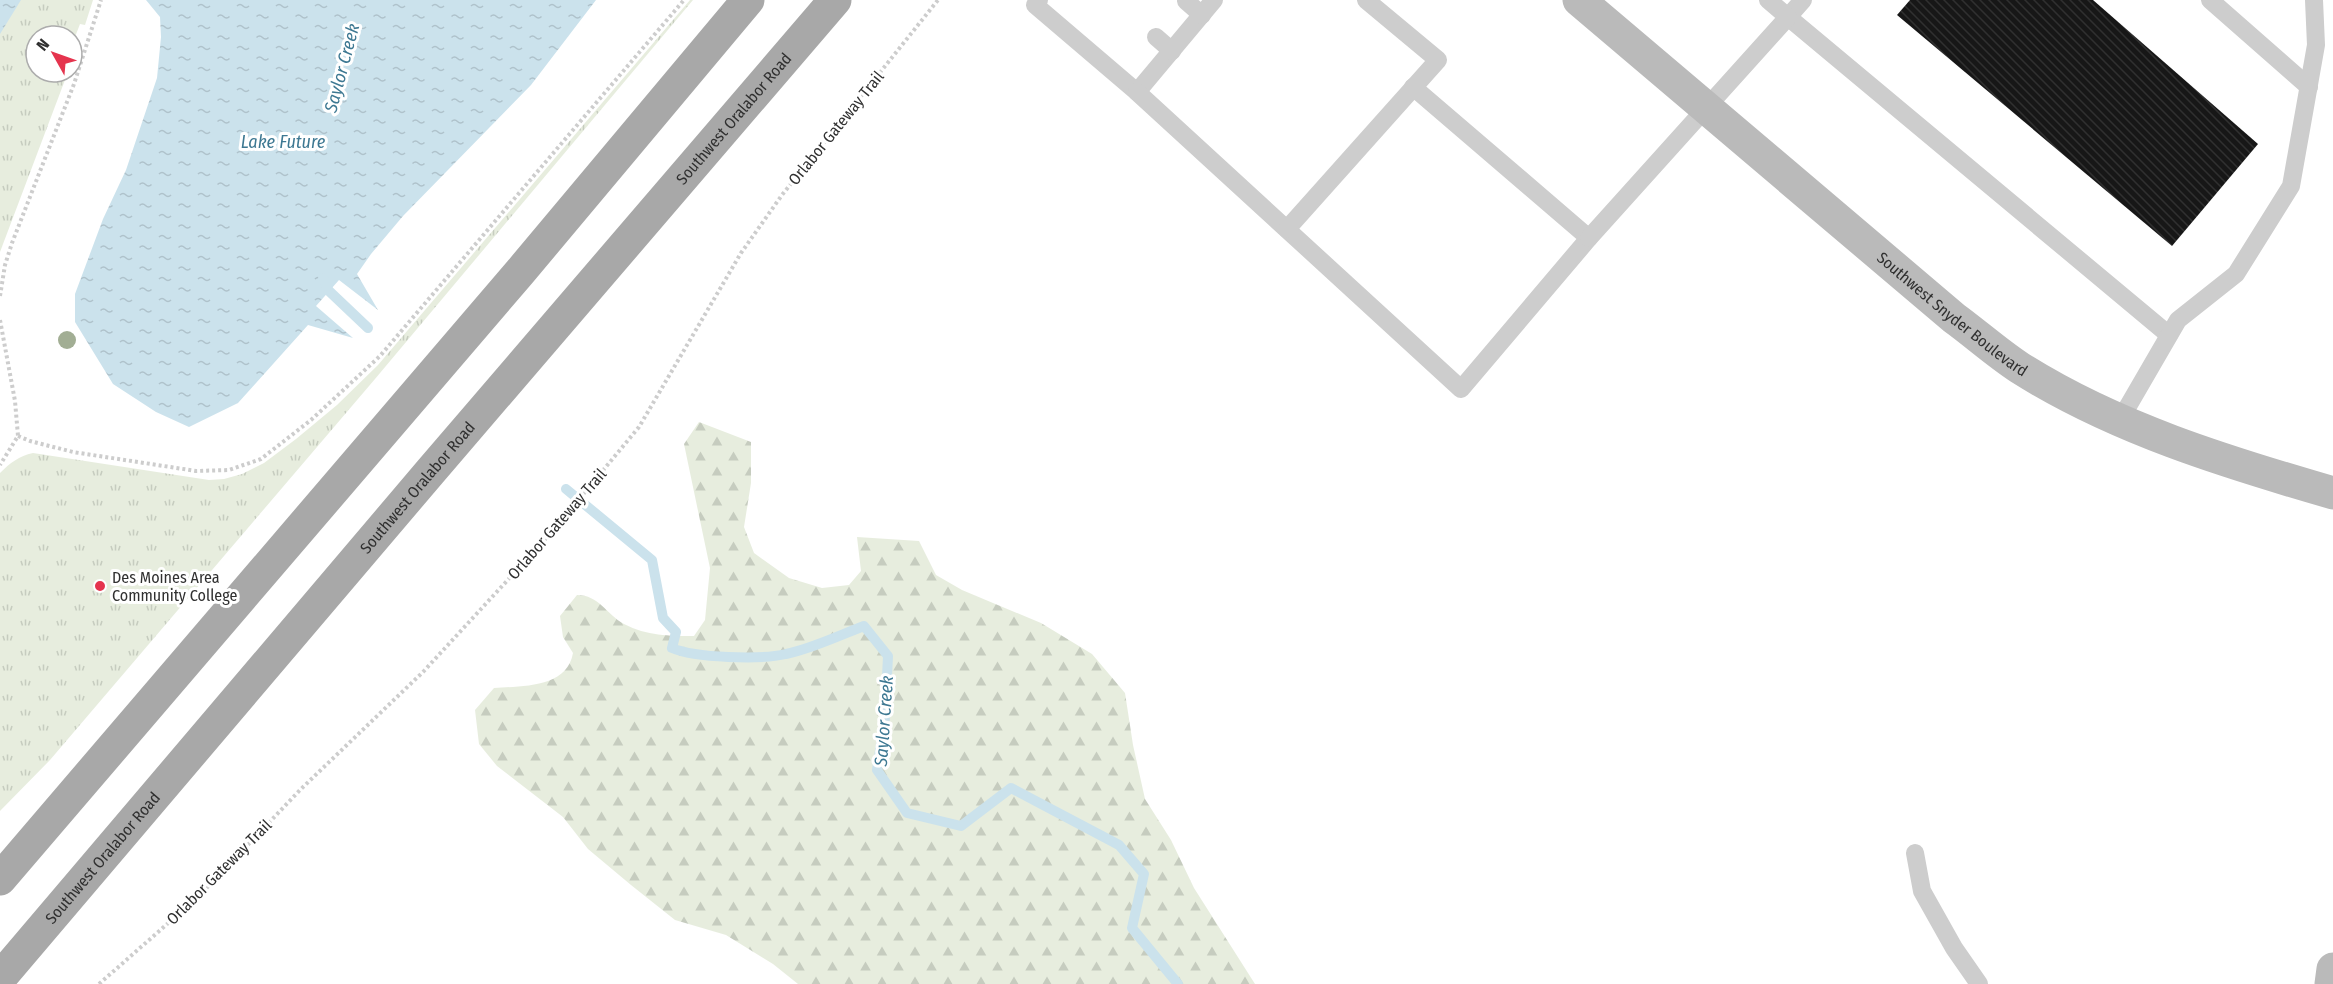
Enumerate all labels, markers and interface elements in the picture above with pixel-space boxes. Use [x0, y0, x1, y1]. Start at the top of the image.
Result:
water label: Saylor Creek [319, 21, 364, 116]
north arrow [24, 24, 84, 84]
text: N [33, 35, 53, 54]
street label: Southwest Oralabor Road [672, 49, 795, 188]
street label: Orlabor Gateway Trail [784, 67, 888, 189]
water label: Lake Future [241, 131, 326, 153]
street label: Southwest Snyder Boulevard [1873, 248, 2031, 380]
street label: Southwest Oralabor Road [356, 418, 479, 557]
street label: Orlabor Gateway Trail [504, 465, 610, 583]
place label: Des Moines Area Community College [112, 568, 238, 605]
marker: Des Moines Area Community College [93, 579, 107, 593]
water label: Saylor Creek [870, 675, 898, 768]
street label: Southwest Oralabor Road [41, 788, 164, 927]
street label: Orlabor Gateway Trail [163, 816, 275, 928]

